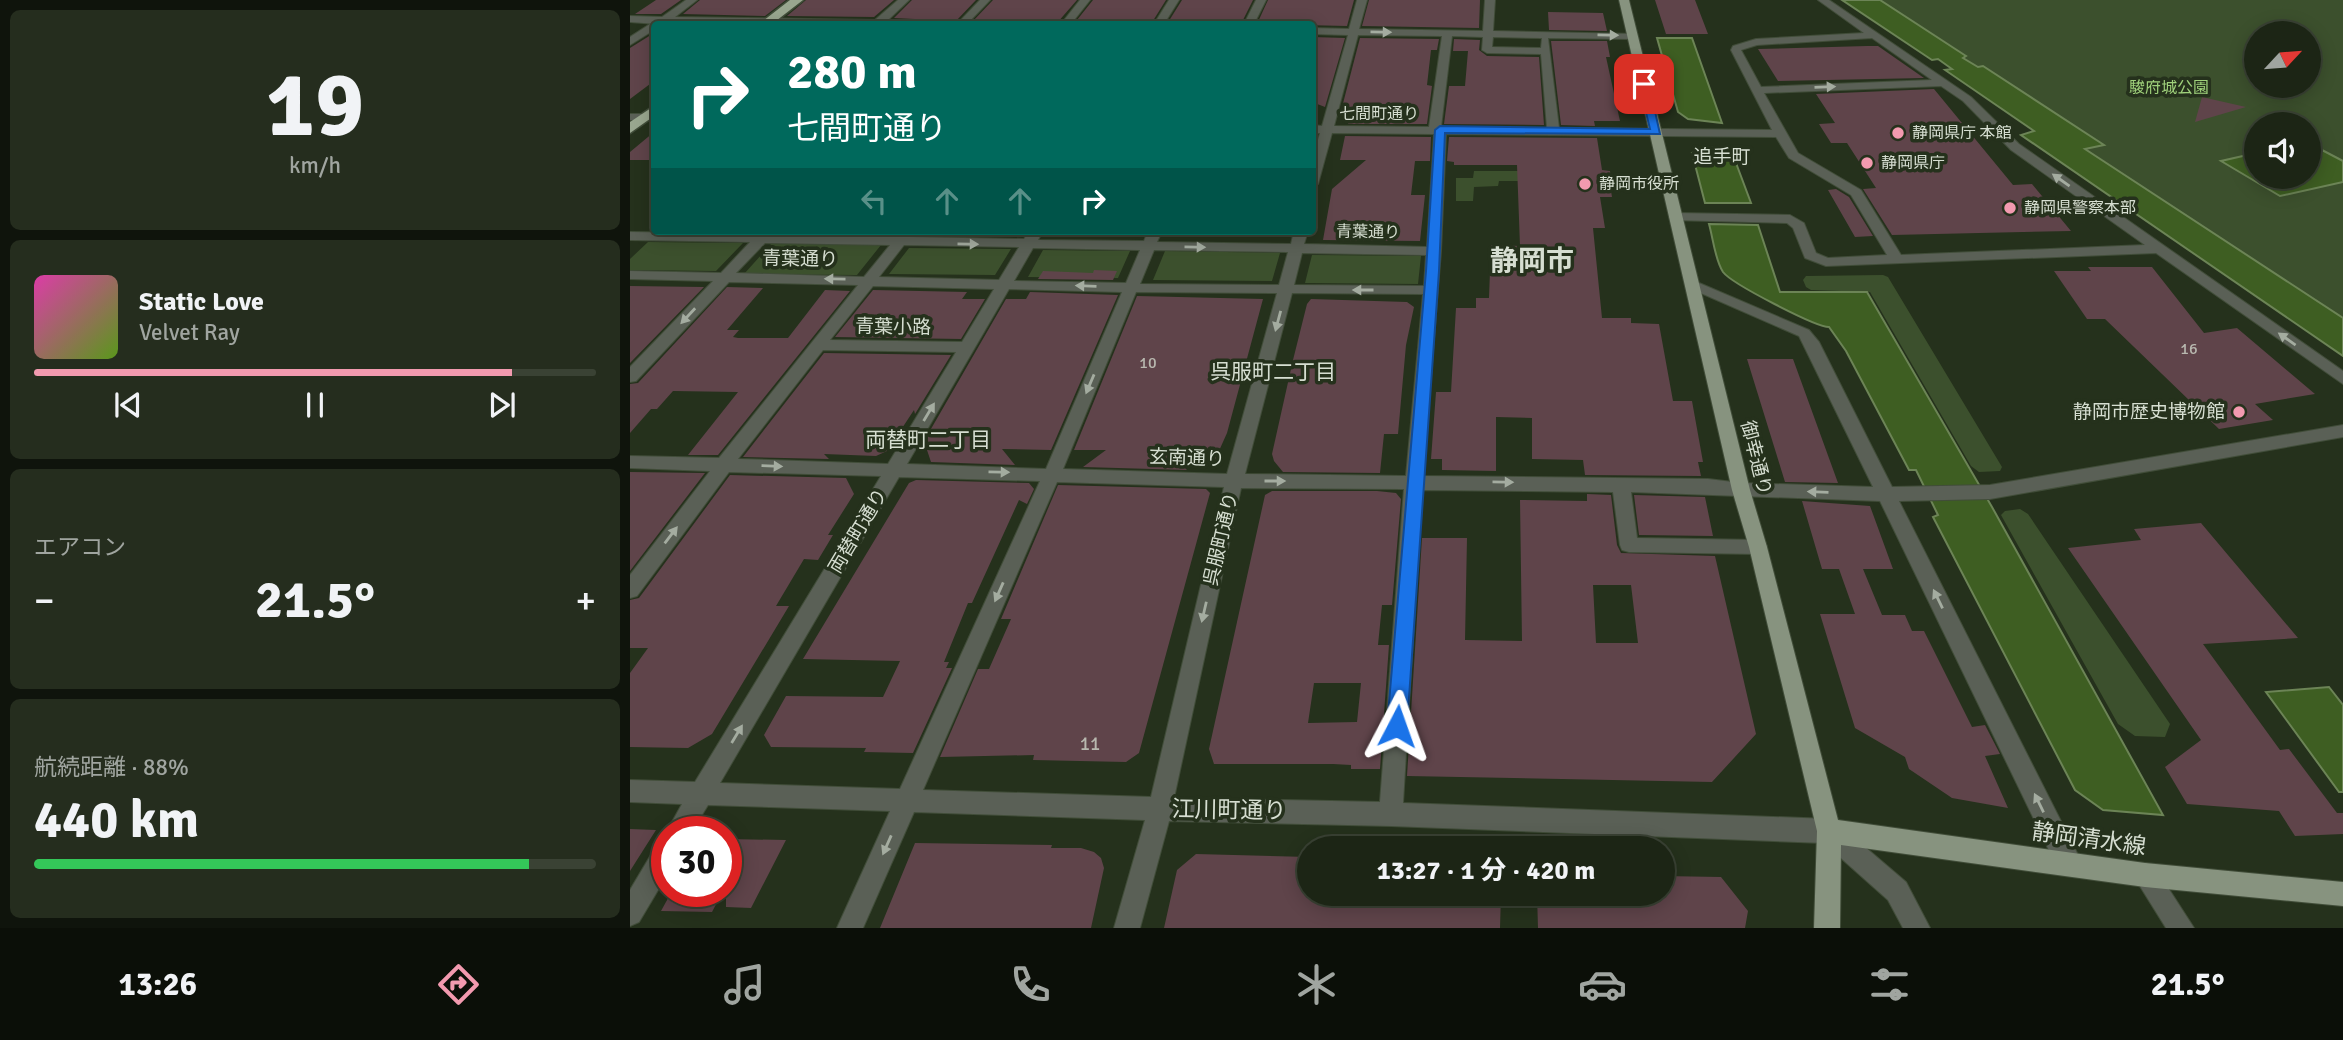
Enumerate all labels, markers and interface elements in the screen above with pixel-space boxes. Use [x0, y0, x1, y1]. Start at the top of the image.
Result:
north arrow [2244, 21, 2320, 98]
map controls [2244, 21, 2321, 189]
one-way arrow [1370, 26, 1392, 38]
one-way arrow [1597, 29, 1619, 41]
text: 280 m [787, 42, 917, 102]
text: 19 [266, 49, 364, 162]
icon: right [672, 49, 763, 140]
pin [1614, 54, 1674, 114]
icon: arrive [1625, 65, 1663, 103]
park label: 駿府城公園 [2129, 78, 2209, 98]
one-way arrow [1814, 82, 1836, 93]
street label: 七間町通り [1339, 104, 1419, 124]
text: 七間町通り [787, 109, 947, 148]
button: sound [2244, 112, 2321, 189]
place label: 静岡県庁 本館 [1912, 123, 2012, 143]
marker: 静岡県庁 本館 [1890, 125, 1906, 141]
district label: 追手町 [1693, 145, 1751, 169]
text: km/h [289, 151, 341, 180]
place label: 静岡県庁 [1881, 153, 1945, 173]
marker: 静岡県庁 [1859, 155, 1875, 171]
one-way arrow [2052, 173, 2070, 187]
place label: 静岡市役所 [1599, 174, 1679, 194]
marker: 静岡市役所 [1577, 176, 1593, 192]
icon: left [855, 182, 893, 220]
icon: ahead [928, 182, 966, 220]
icon: ahead [1001, 182, 1039, 220]
icon: right [1074, 182, 1112, 220]
place label: 静岡県警察本部 [2024, 198, 2136, 218]
marker: 静岡県警察本部 [2002, 200, 2018, 216]
street label: 青葉通り [1336, 221, 1400, 243]
one-way arrow [957, 238, 979, 250]
one-way arrow [1184, 241, 1206, 253]
district label: 静岡市 [1490, 244, 1574, 278]
street label: 青葉通り [762, 246, 838, 272]
one-way arrow [823, 273, 845, 285]
one-way arrow [1075, 281, 1097, 292]
one-way arrow [1352, 284, 1374, 296]
text: Static Love [139, 286, 264, 318]
one-way arrow [680, 307, 696, 324]
one-way arrow [1272, 310, 1283, 332]
street label: 青葉小路 [855, 314, 931, 340]
text: Velvet Ray [139, 318, 240, 347]
one-way arrow [2278, 332, 2296, 346]
house number: 16 [2180, 339, 2198, 359]
house number: 10 [1139, 353, 1157, 373]
district label: 呉服町二丁目 [1210, 359, 1336, 385]
one-way arrow [1084, 374, 1096, 394]
icon: previous [109, 386, 147, 424]
icon: pause [296, 386, 334, 424]
icon: next [483, 386, 521, 424]
place label: 静岡市歴史博物館 [2073, 400, 2225, 424]
one-way arrow [922, 402, 935, 421]
marker: 静岡市歴史博物館 [2231, 404, 2247, 420]
street label: 御幸通り [1735, 418, 1777, 498]
district label: 両替町二丁目 [865, 427, 991, 453]
street label: 玄南通り [1149, 445, 1225, 471]
one-way arrow [761, 460, 783, 472]
one-way arrow [988, 467, 1010, 478]
one-way arrow [1265, 475, 1287, 487]
one-way arrow [1492, 476, 1514, 488]
street label: 両替町通り [823, 484, 893, 578]
one-way arrow [1807, 487, 1829, 498]
street label: 呉服町通り [1199, 490, 1243, 588]
one-way arrow [664, 526, 678, 544]
text: エアコン [34, 533, 126, 562]
text: 21.5° [255, 568, 375, 632]
text: − [34, 577, 55, 624]
text: + [575, 577, 596, 624]
one-way arrow [993, 582, 1004, 603]
one-way arrow [1933, 589, 1944, 609]
one-way arrow [1198, 602, 1209, 624]
position arrow [1360, 689, 1434, 763]
one-way arrow [731, 724, 744, 743]
house number: 11 [1080, 732, 1100, 756]
text: 航続距離 · 88% [34, 753, 189, 782]
text: 440 km [34, 788, 199, 852]
one-way arrow [2033, 793, 2045, 813]
street label: 江川町通り [1171, 794, 1287, 826]
speed limit sign: 30 [651, 816, 742, 907]
street label: 静岡清水線 [2030, 817, 2148, 861]
one-way arrow [881, 835, 893, 855]
text: 13:27 · 1 分 · 420 m [1377, 855, 1595, 887]
icon: directions [434, 960, 483, 1009]
icon: music [720, 960, 769, 1009]
icon: phone [1006, 960, 1055, 1009]
icon: climate [1292, 960, 1341, 1009]
icon: car [1578, 960, 1627, 1009]
icon: filters [1865, 960, 1914, 1009]
text: 13:26 [119, 965, 197, 1004]
text: 21.5° [2151, 965, 2224, 1004]

